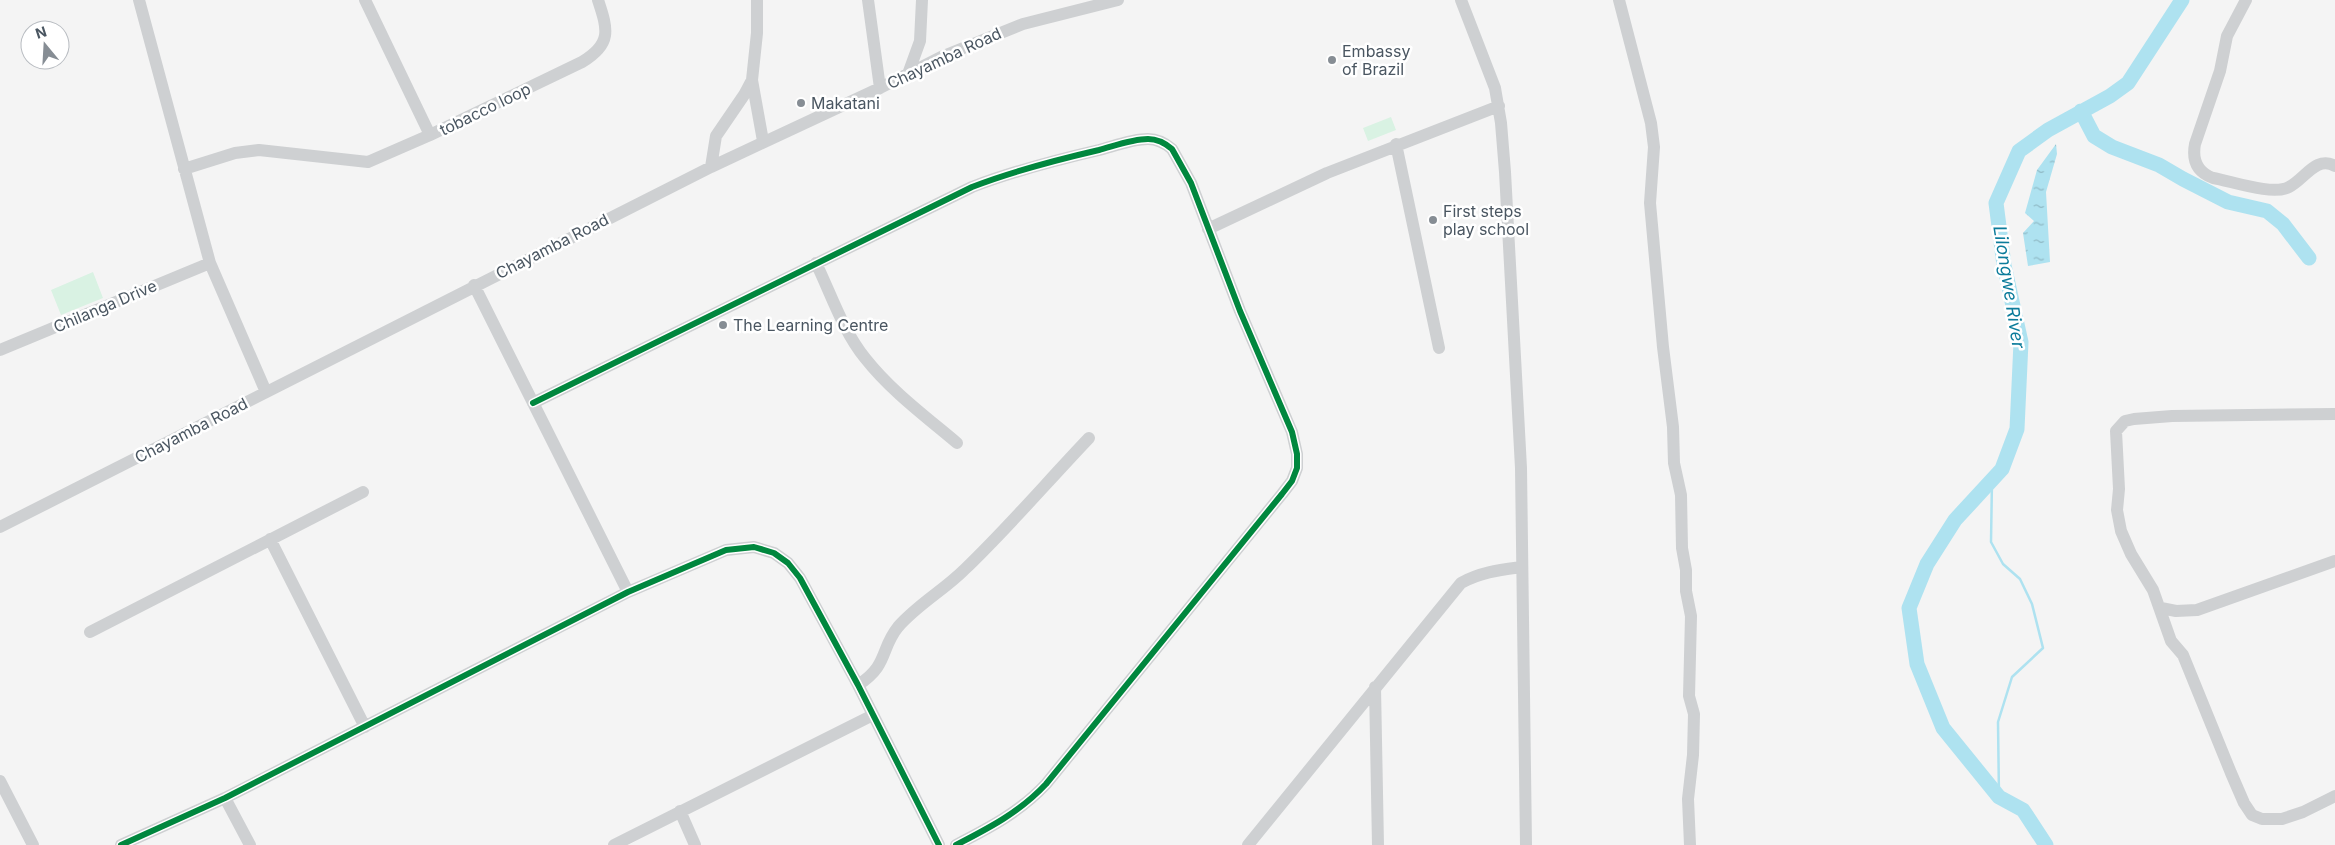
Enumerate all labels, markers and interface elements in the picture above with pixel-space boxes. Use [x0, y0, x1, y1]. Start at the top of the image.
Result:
north arrow [20, 20, 70, 70]
text: N [33, 22, 49, 42]
street label: Chayamba Road [884, 23, 1004, 93]
place label: Embassy of Brazil [1342, 41, 1410, 79]
marker: Embassy of Brazil [1326, 54, 1338, 66]
street label: tobacco loop [436, 78, 534, 140]
place label: Makatani [811, 93, 880, 113]
marker: Makatani [795, 97, 807, 109]
place label: First steps play school [1443, 201, 1529, 239]
street label: Chayamba Road [492, 209, 612, 283]
marker: First steps play school [1427, 214, 1439, 226]
water label: Lilongwe River [1989, 224, 2030, 351]
street label: Chilanga Drive [50, 275, 160, 337]
place label: The Learning Centre [733, 315, 888, 335]
marker: The Learning Centre [717, 319, 729, 331]
street label: Chayamba Road [131, 393, 251, 467]

